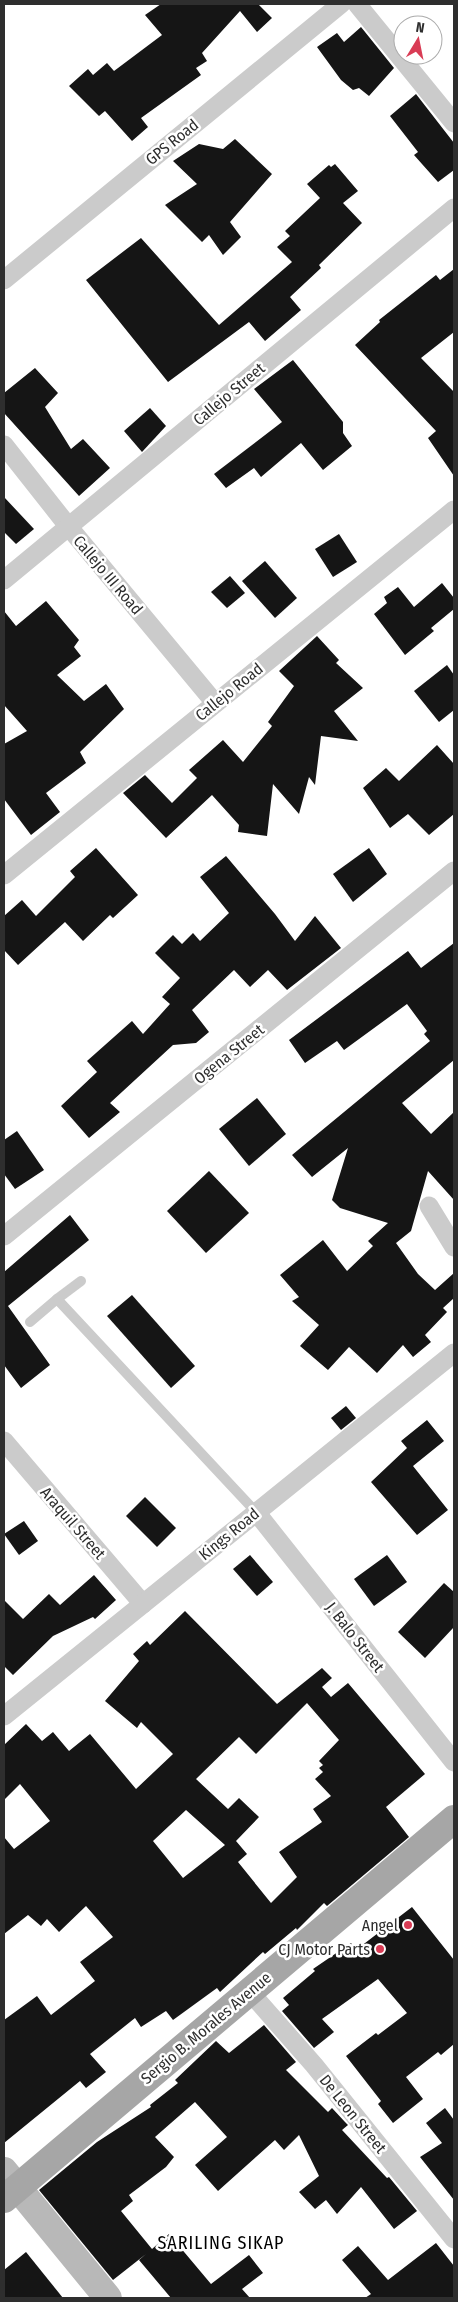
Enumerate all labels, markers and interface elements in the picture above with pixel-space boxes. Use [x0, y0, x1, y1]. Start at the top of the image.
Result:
north arrow [393, 15, 443, 65]
text: N [415, 19, 426, 37]
street label: GPS Road [142, 115, 202, 169]
street label: Callejo Street [189, 358, 269, 429]
street label: Callejo III Road [69, 531, 147, 619]
street label: Callejo Road [191, 659, 267, 725]
street label: Ogena Street [190, 1020, 268, 1088]
street label: Araquil Street [36, 1483, 110, 1564]
street label: Kings Road [195, 1504, 263, 1564]
street label: J. Balo Street [322, 1598, 389, 1676]
place label: Angel [362, 1916, 398, 1935]
marker: Angel [402, 1919, 414, 1931]
place label: CJ Motor Parts [278, 1940, 370, 1959]
marker: CJ Motor Parts [374, 1943, 386, 1955]
street label: Sergio B. Morales Avenue [137, 1968, 275, 2088]
street label: De Leon Street [316, 2071, 391, 2158]
district label: SARILING SIKAP [157, 2232, 285, 2254]

